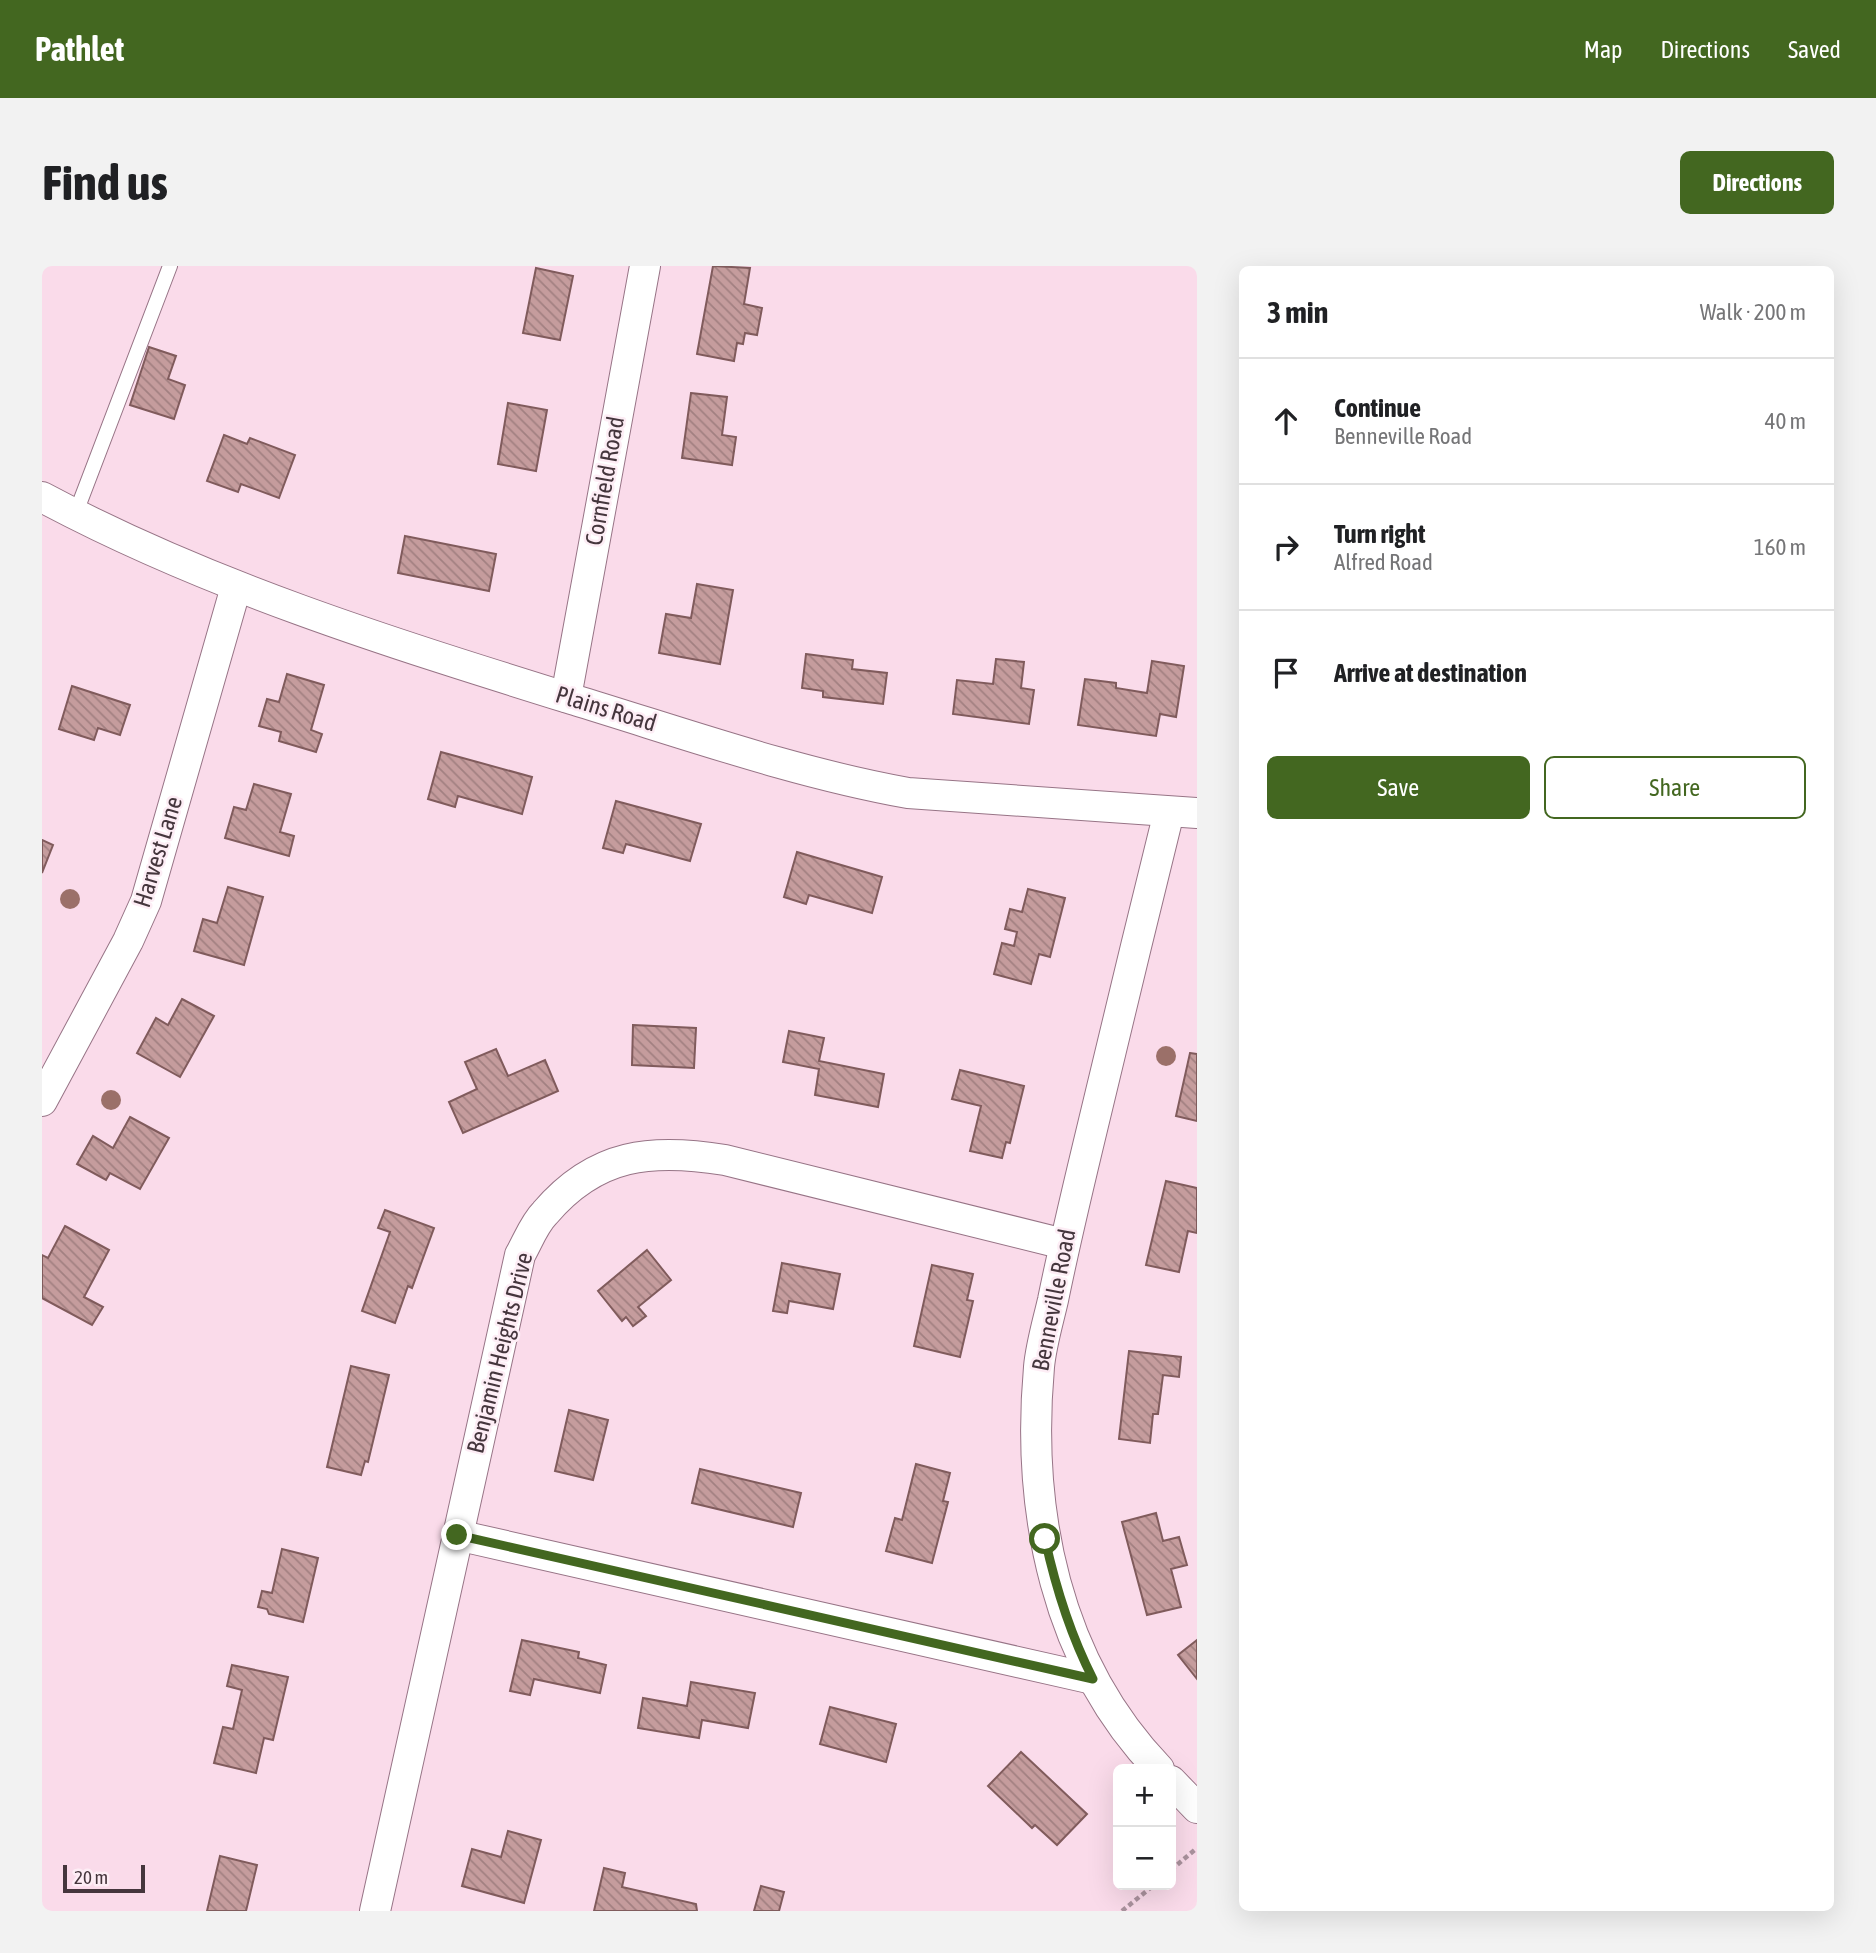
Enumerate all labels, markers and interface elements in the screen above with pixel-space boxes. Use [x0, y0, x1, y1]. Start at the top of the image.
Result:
text: Pathlet [35, 30, 124, 68]
text: Map [1584, 36, 1622, 63]
text: Directions [1660, 36, 1750, 63]
text: Saved [1788, 36, 1841, 63]
button: Directions [1680, 151, 1834, 214]
text: Find us [42, 154, 168, 210]
text: 3 min [1267, 295, 1328, 329]
text: Walk · 200 m [1700, 299, 1806, 325]
text: Continue [1334, 393, 1421, 423]
icon: ahead [1267, 402, 1305, 440]
text: 40 m [1765, 408, 1806, 434]
street label: Cornfield Road [580, 414, 629, 547]
text: Benneville Road [1334, 423, 1472, 449]
text: Turn right [1334, 519, 1425, 549]
icon: right [1267, 528, 1305, 566]
text: 160 m [1754, 534, 1806, 560]
text: Alfred Road [1334, 549, 1433, 575]
icon: arrive [1267, 654, 1305, 692]
text: Arrive at destination [1334, 658, 1527, 688]
street label: Plains Road [552, 680, 660, 737]
button: Save [1267, 756, 1530, 819]
button: Share [1544, 756, 1806, 819]
street label: Harvest Lane [128, 793, 187, 910]
street label: Benneville Road [1027, 1227, 1081, 1373]
street label: Benjamin Heights Drive [462, 1250, 538, 1456]
route end [441, 1519, 472, 1550]
route start [1029, 1523, 1060, 1554]
map controls [1113, 1764, 1176, 1890]
button: + [1113, 1764, 1176, 1827]
button: − [1113, 1827, 1176, 1890]
scale bar [63, 1862, 145, 1894]
text: 20 m [74, 1866, 108, 1888]

